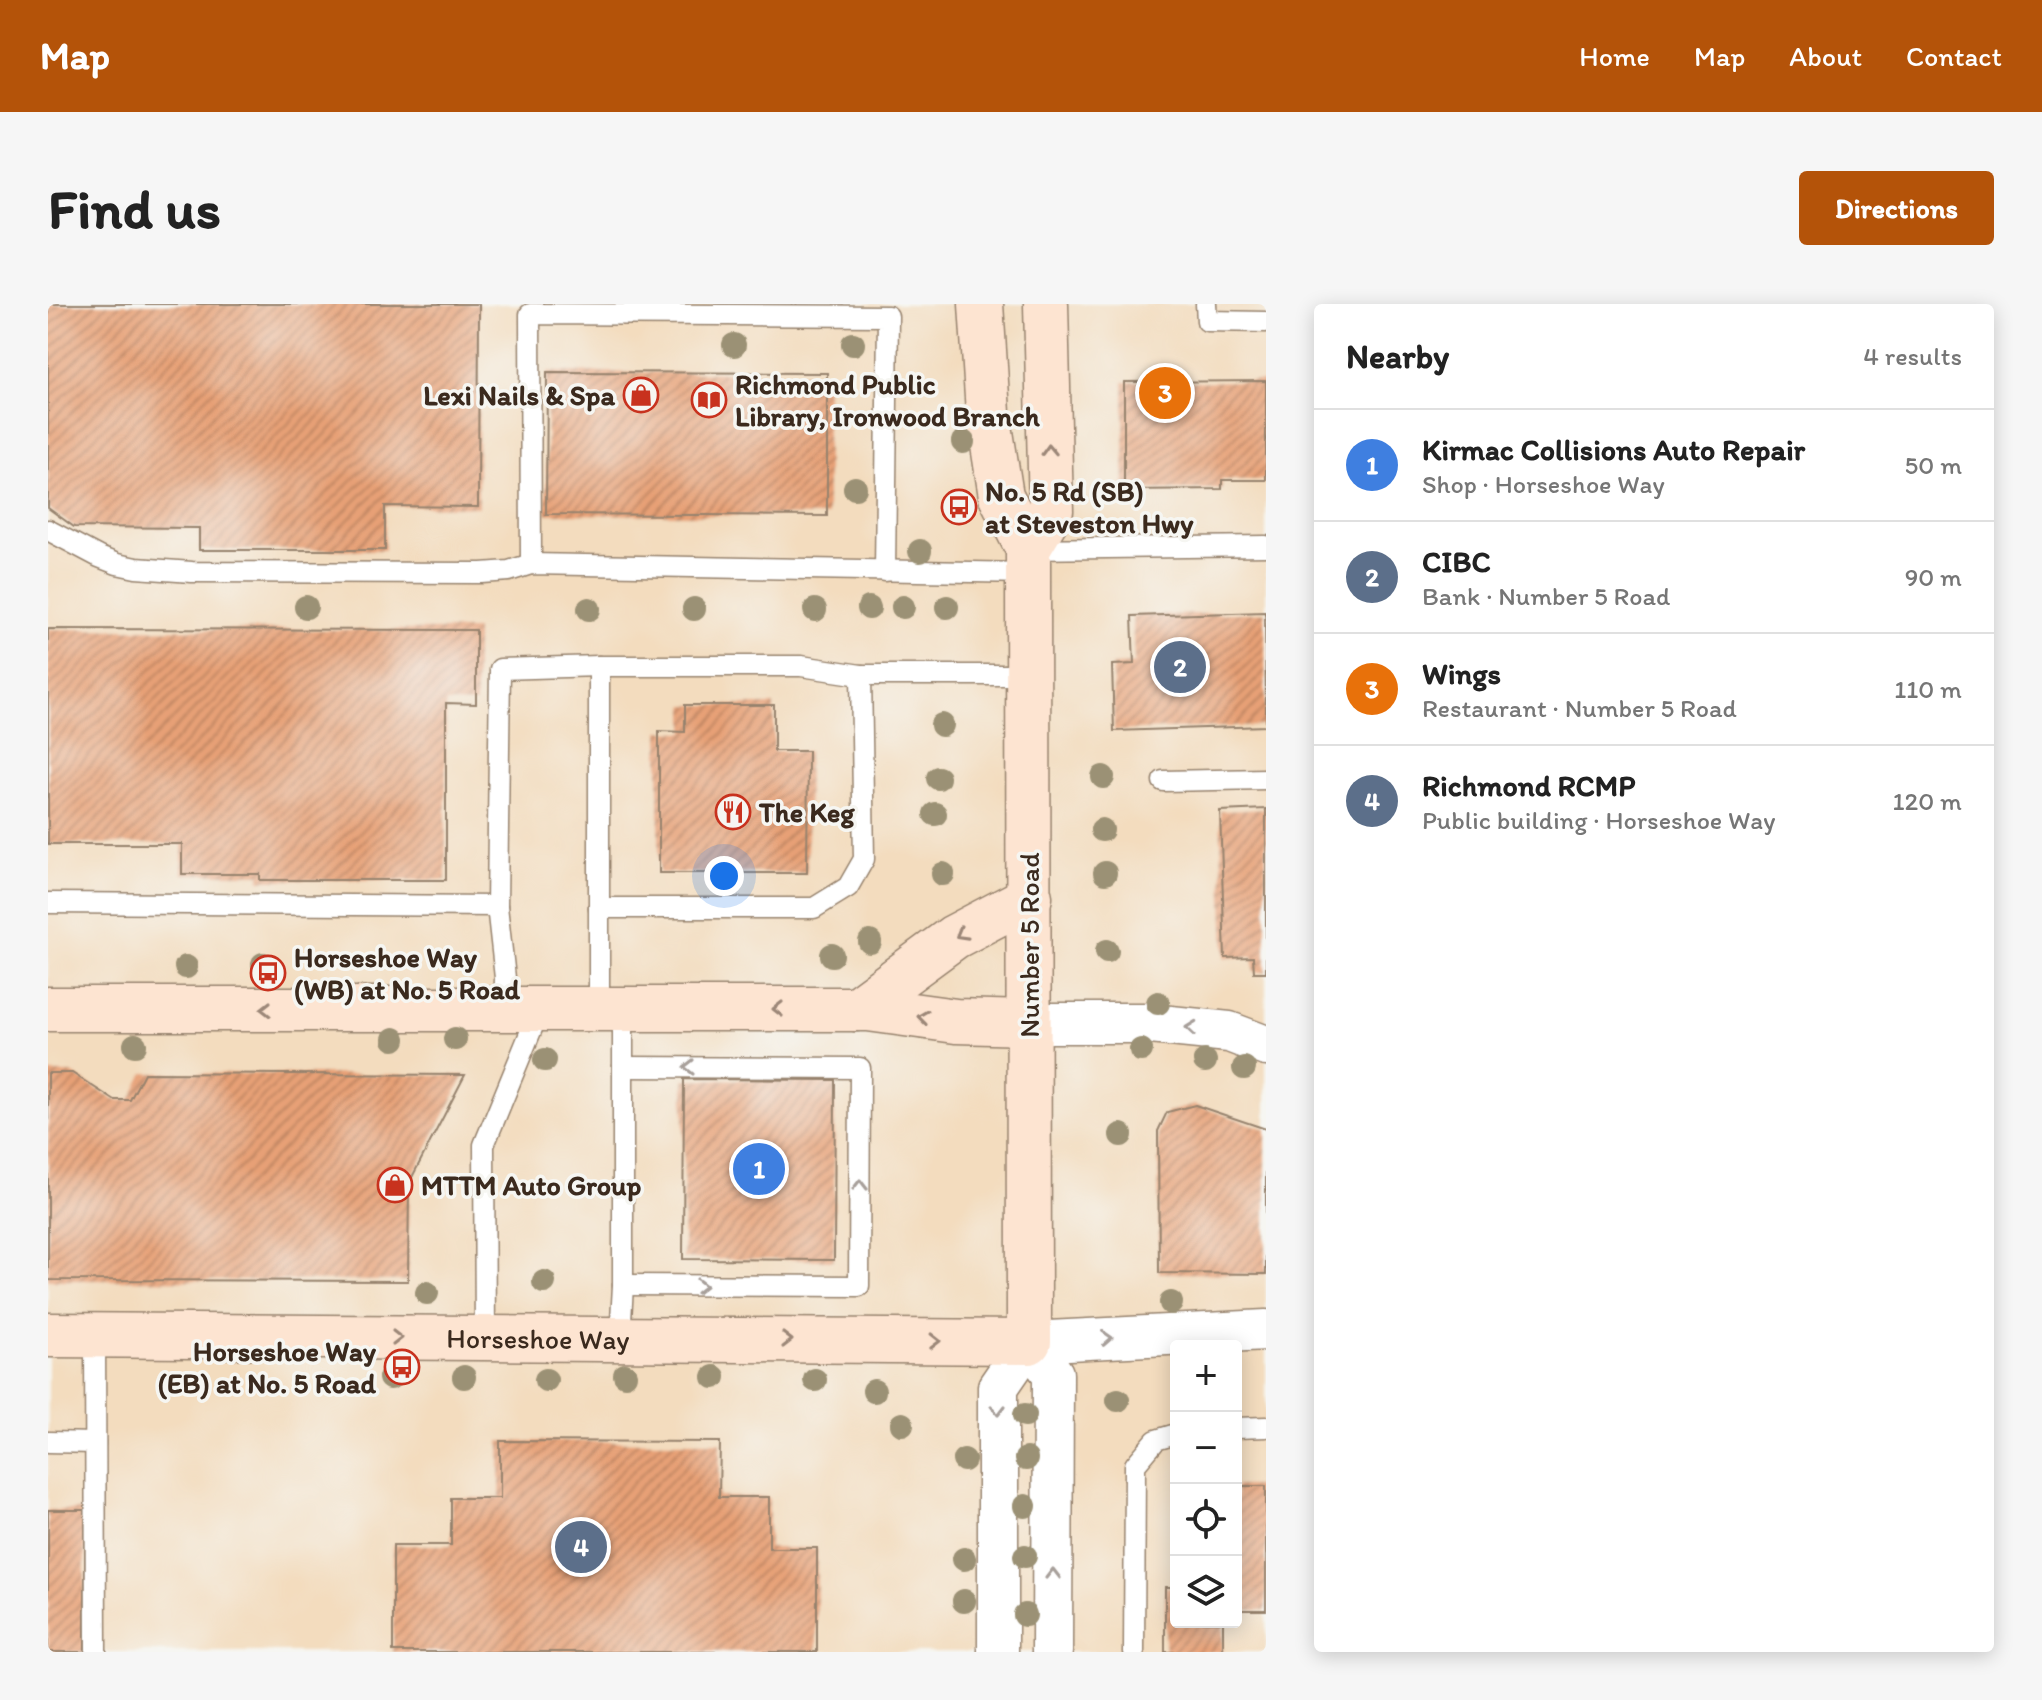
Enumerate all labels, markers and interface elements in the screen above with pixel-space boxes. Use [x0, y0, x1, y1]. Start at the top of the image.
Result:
text: Map [40, 33, 110, 79]
text: Home [1579, 39, 1650, 73]
text: Map [1694, 39, 1745, 73]
text: About [1789, 39, 1862, 73]
text: Contact [1906, 39, 2002, 73]
button: Directions [1799, 171, 1994, 245]
text: Find us [48, 175, 221, 242]
text: Nearby [1346, 336, 1449, 377]
text: 4 results [1863, 340, 1962, 372]
pin: 3 [1139, 363, 1191, 423]
place label: Richmond Public Library, Ironwood Branch [735, 367, 1041, 433]
shop icon: Lexi Nails & Spa [622, 376, 660, 414]
place label: Lexi Nails & Spa [423, 378, 615, 412]
library icon: Richmond Public Library, Ironwood Branch [690, 381, 728, 419]
text: Kirmac Collisions Auto Repair [1422, 431, 1805, 468]
one-way arrow [1041, 443, 1058, 456]
text: 1 [1366, 449, 1378, 481]
text: 50 m [1905, 449, 1962, 481]
text: Shop · Horseshoe Way [1422, 468, 1665, 500]
place label: No. 5 Rd (SB) at Steveston Hwy [985, 474, 1194, 540]
bus stop icon: No. 5 Rd (SB) at Steveston Hwy [940, 488, 978, 526]
text: CIBC [1422, 543, 1491, 580]
text: 2 [1365, 561, 1379, 593]
text: 90 m [1905, 561, 1962, 593]
text: Bank · Number 5 Road [1422, 580, 1670, 612]
pin: 2 [1154, 637, 1206, 697]
text: Wings [1422, 655, 1501, 692]
text: 3 [1365, 673, 1379, 705]
text: 110 m [1894, 673, 1962, 705]
text: Restaurant · Number 5 Road [1422, 692, 1737, 724]
text: Richmond RCMP [1422, 767, 1635, 804]
text: 4 [1364, 785, 1380, 817]
text: 120 m [1893, 785, 1962, 817]
restaurant icon: The Keg [714, 793, 752, 831]
place label: The Keg [758, 795, 855, 829]
text: Public building · Horseshoe Way [1422, 804, 1775, 836]
street label: Number 5 Road [1012, 852, 1046, 1038]
your location [704, 856, 744, 896]
one-way arrow [955, 924, 970, 940]
place label: Horseshoe Way (WB) at No. 5 Road [294, 940, 521, 1006]
bus stop icon: Horseshoe Way (WB) at No. 5 Road [249, 954, 287, 992]
one-way arrow [259, 1000, 272, 1018]
one-way arrow [771, 1000, 784, 1018]
one-way arrow [916, 1009, 930, 1026]
one-way arrow [1184, 1019, 1197, 1036]
one-way arrow [682, 1058, 695, 1076]
pin: 1 [733, 1139, 785, 1199]
shop icon: MTTM Auto Group [376, 1166, 414, 1204]
place label: MTTM Auto Group [421, 1168, 642, 1202]
one-way arrow [851, 1178, 869, 1191]
one-way arrow [695, 1277, 708, 1295]
street label: Horseshoe Way [446, 1321, 630, 1356]
one-way arrow [391, 1329, 404, 1347]
one-way arrow [1101, 1330, 1114, 1347]
one-way arrow [781, 1331, 794, 1349]
one-way arrow [929, 1332, 942, 1350]
place label: Horseshoe Way (EB) at No. 5 Road [158, 1334, 377, 1400]
map controls [1170, 1340, 1242, 1628]
button: + [1170, 1340, 1242, 1412]
bus stop icon: Horseshoe Way (EB) at No. 5 Road [383, 1348, 421, 1386]
one-way arrow [989, 1404, 1007, 1417]
button: − [1170, 1412, 1242, 1484]
button: locate [1170, 1484, 1242, 1556]
pin: 4 [555, 1517, 607, 1577]
button: layers [1170, 1556, 1242, 1628]
one-way arrow [1044, 1567, 1062, 1580]

